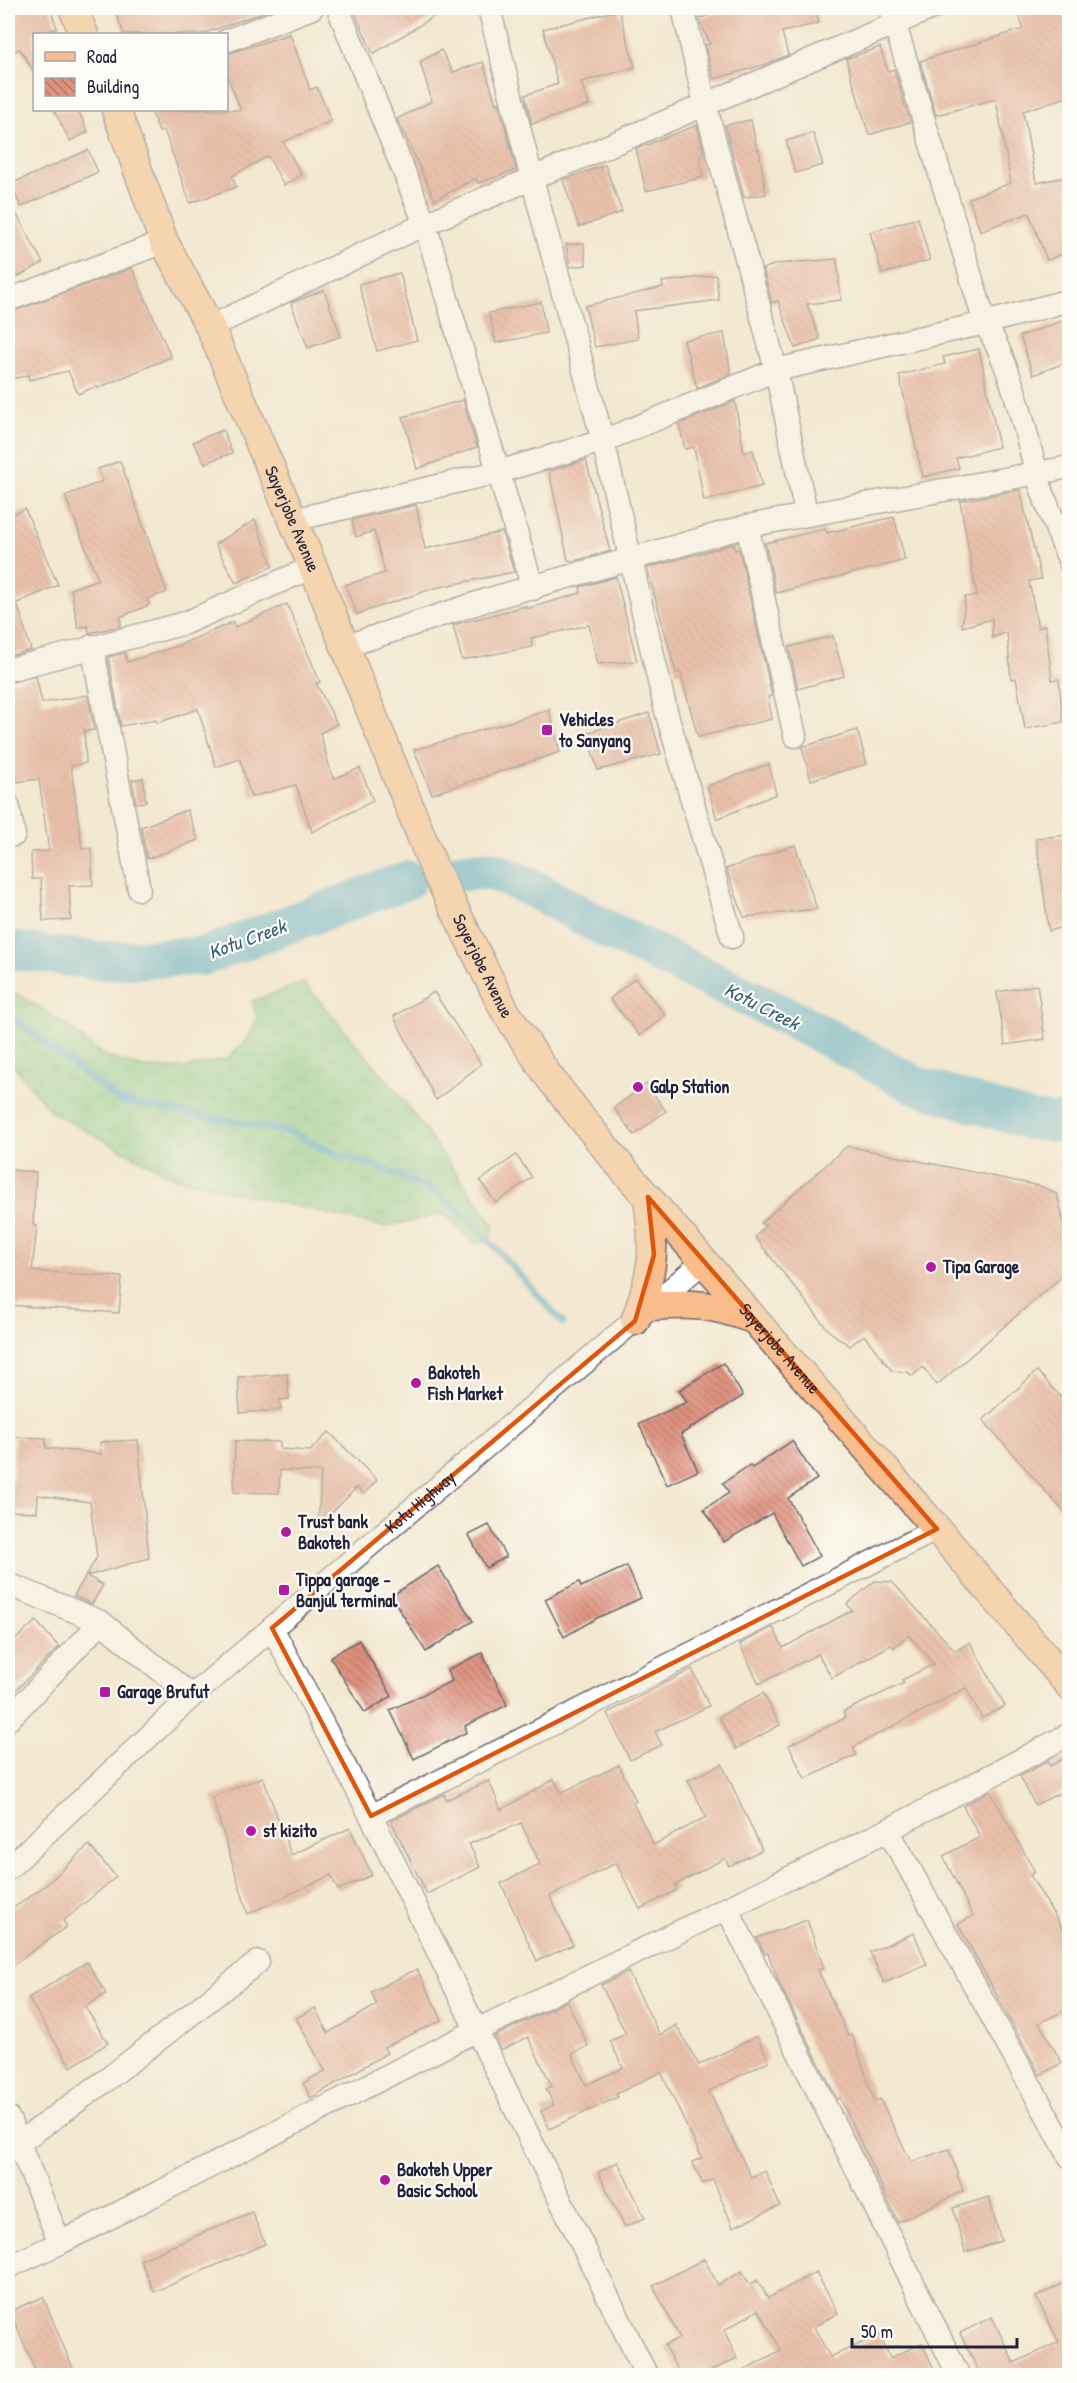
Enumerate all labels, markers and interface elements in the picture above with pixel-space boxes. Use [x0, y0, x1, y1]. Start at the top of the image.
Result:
legend [33, 33, 228, 111]
text: Road [87, 44, 117, 69]
text: Building [87, 74, 139, 99]
street label: Sayerjobe Avenue [259, 462, 327, 575]
place label: Vehicles to Sanyang [558, 707, 631, 754]
marker: Vehicles to Sanyang [540, 723, 554, 737]
street label: Sayerjobe Avenue [447, 910, 519, 1023]
water label: Kotu Creek [204, 911, 291, 965]
water label: Kotu Creek [720, 975, 806, 1037]
place label: Galp Station [650, 1074, 729, 1100]
marker: Galp Station [631, 1080, 645, 1094]
place label: Tipa Garage [942, 1254, 1020, 1280]
marker: Tipa Garage [924, 1260, 938, 1274]
street label: Sayerjobe Avenue [733, 1297, 827, 1399]
place label: Bakoteh Fish Market [427, 1360, 504, 1406]
marker: Bakoteh Fish Market [409, 1376, 423, 1390]
street label: Kotu Highway [379, 1464, 461, 1539]
place label: Trust bank Bakoteh [297, 1509, 368, 1555]
marker: Trust bank Bakoteh [279, 1525, 293, 1539]
place label: Tippa garage - Banjul terminal [295, 1567, 398, 1613]
marker: Tippa garage - Banjul terminal [277, 1583, 291, 1597]
place label: Garage Brufut [117, 1679, 210, 1705]
marker: Garage Brufut [98, 1685, 112, 1699]
place label: st kizito [263, 1818, 318, 1843]
marker: st kizito [244, 1824, 258, 1838]
place label: Bakoteh Upper Basic School [397, 2157, 492, 2203]
marker: Bakoteh Upper Basic School [378, 2173, 392, 2187]
scale bar [852, 2311, 1017, 2349]
text: 50 m [861, 2319, 893, 2344]

